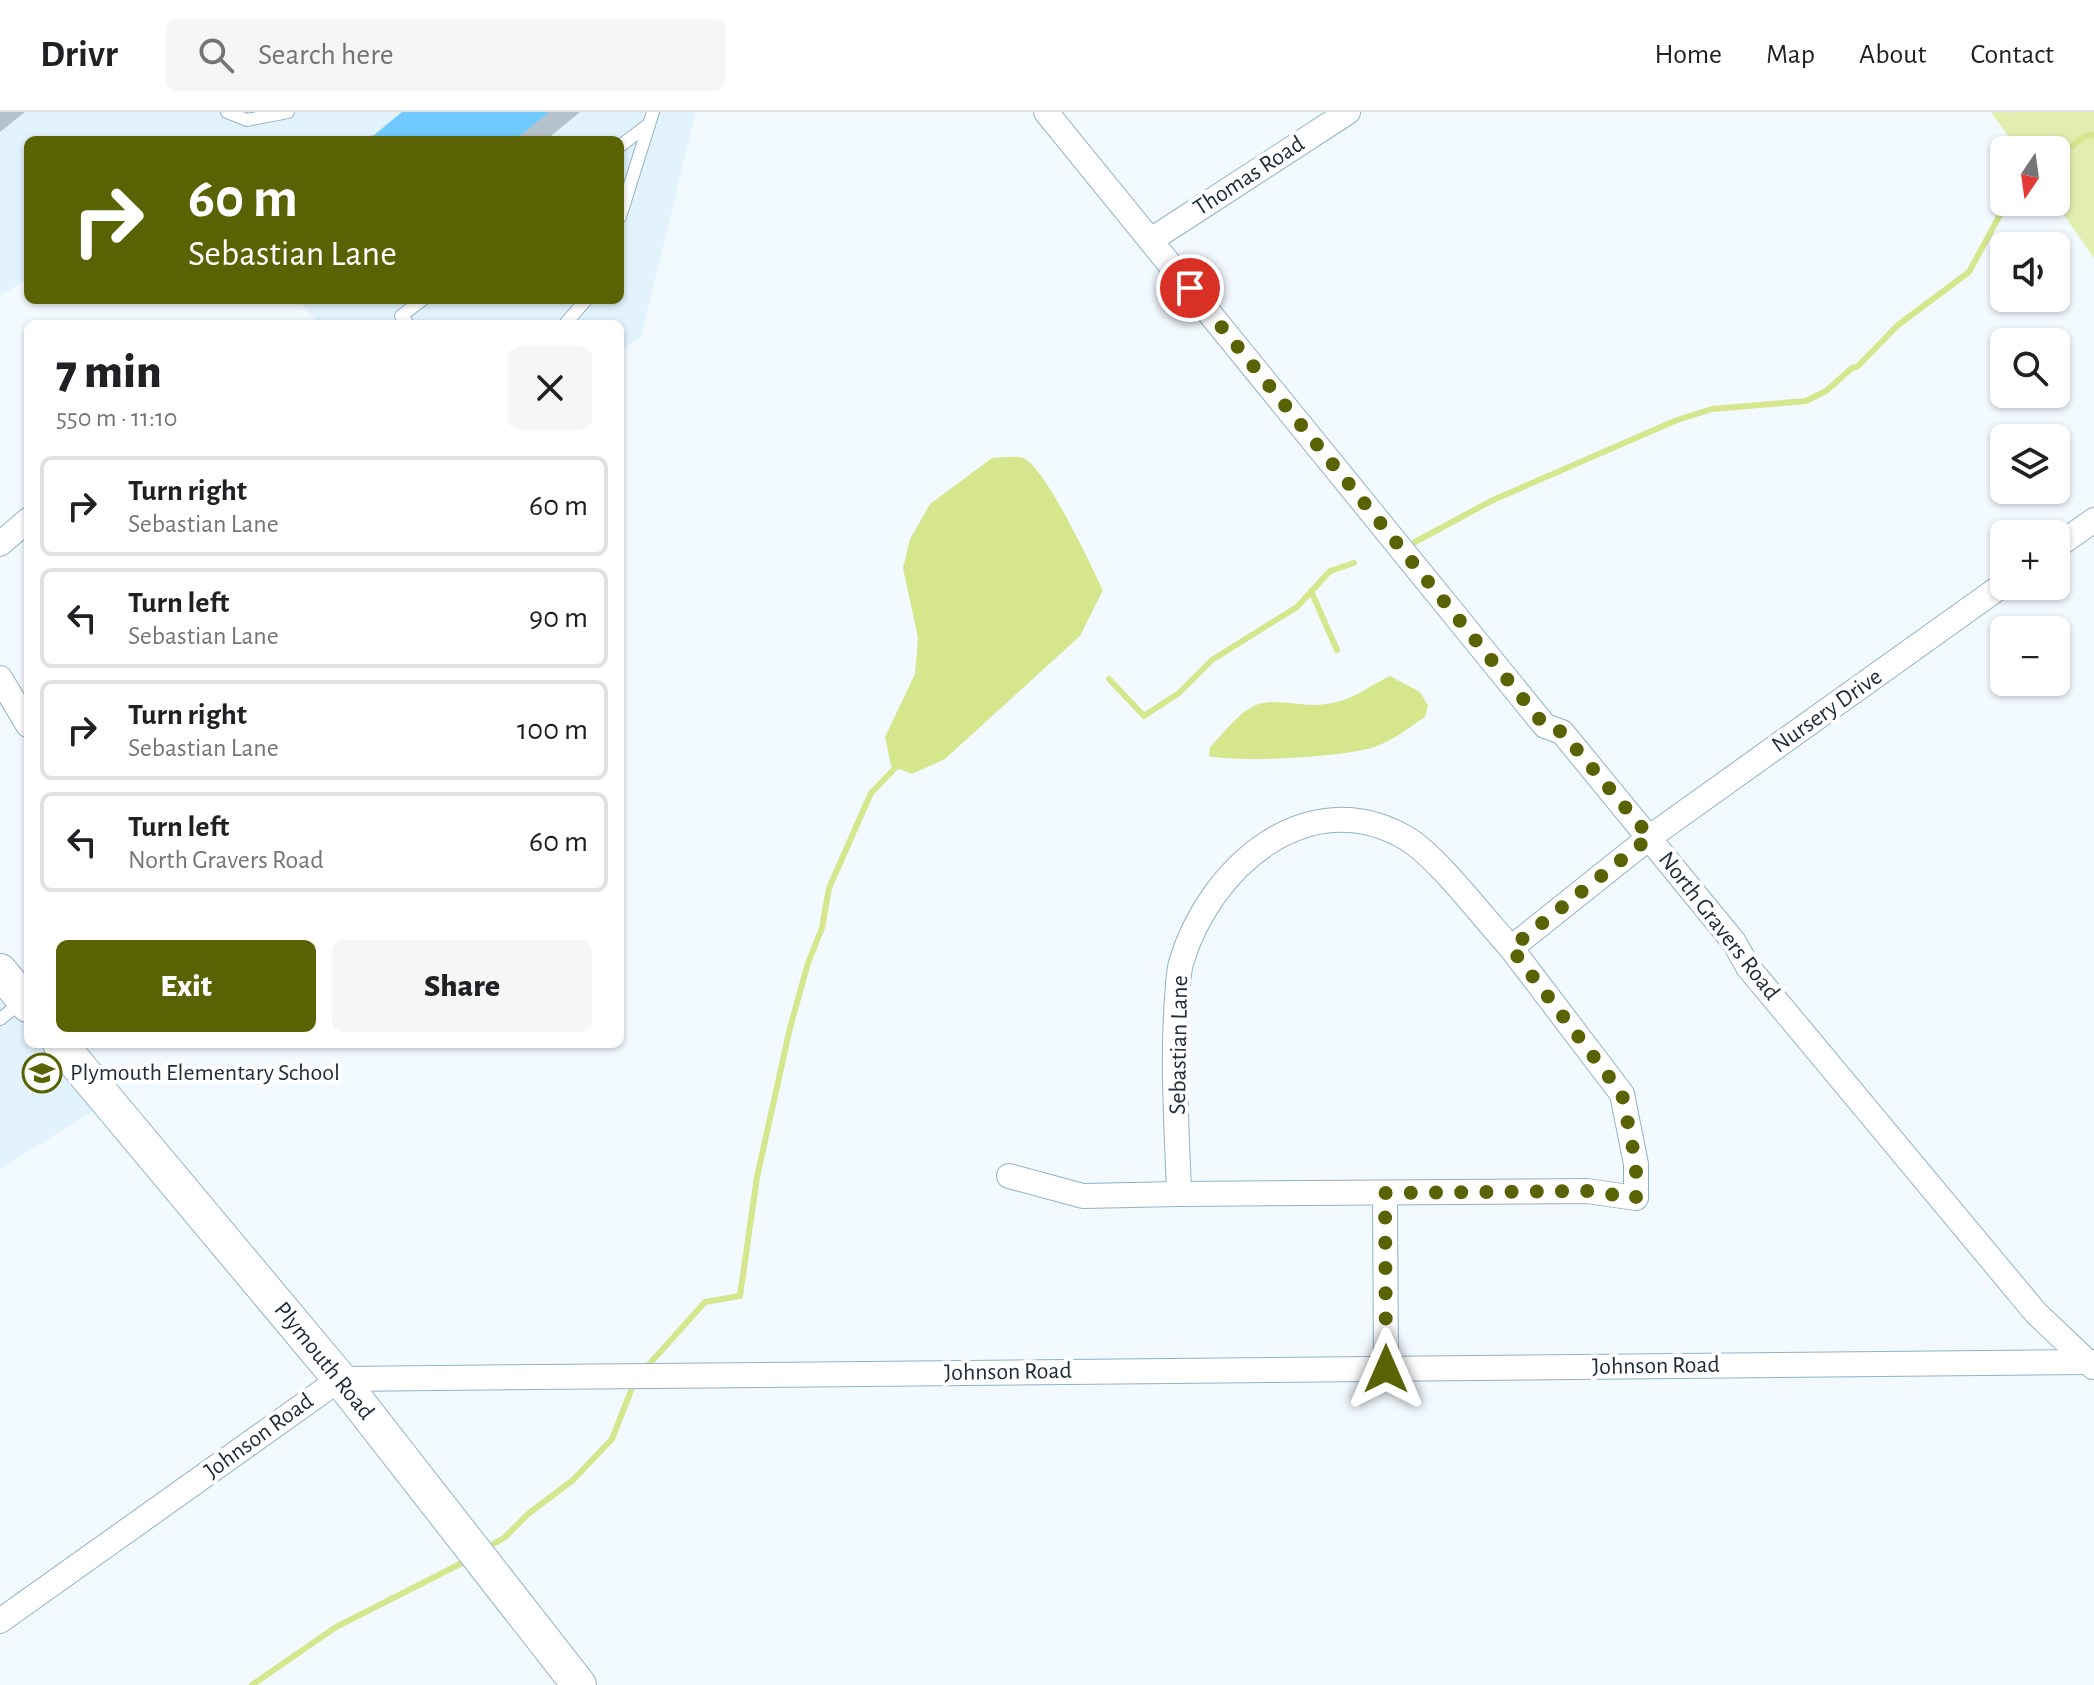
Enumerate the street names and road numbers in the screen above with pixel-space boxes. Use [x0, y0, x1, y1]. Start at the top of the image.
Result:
street label: Thomas Road [1189, 132, 1309, 220]
street label: Nursery Drive [1768, 664, 1886, 758]
street label: North Gravers Road [1654, 847, 1784, 1005]
street label: Sebastian Lane [1166, 975, 1192, 1115]
street label: Plymouth Road [269, 1298, 379, 1424]
street label: Johnson Road [1592, 1353, 1720, 1379]
street label: Johnson Road [944, 1359, 1072, 1385]
street label: Johnson Road [200, 1389, 318, 1483]

